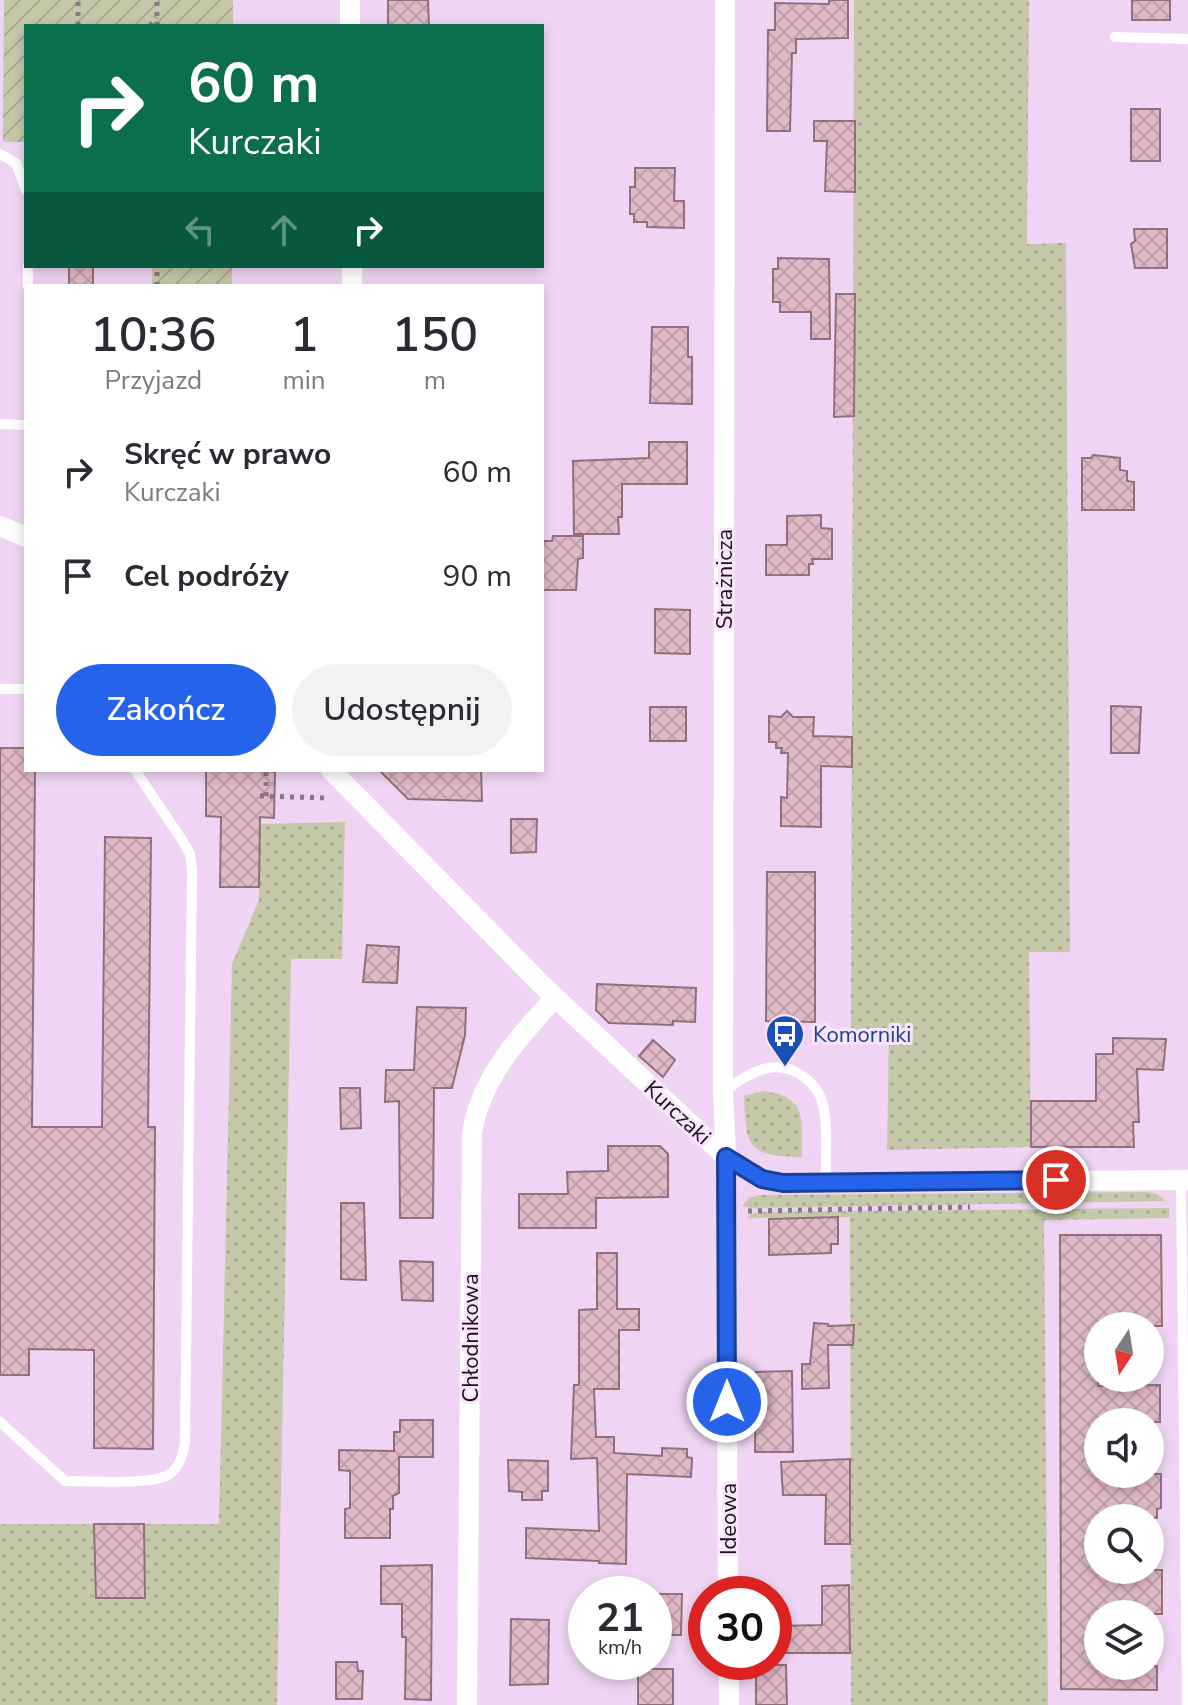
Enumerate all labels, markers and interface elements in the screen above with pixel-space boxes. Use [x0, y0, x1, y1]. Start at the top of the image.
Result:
text: 60 m [188, 45, 319, 122]
icon: right [56, 56, 160, 160]
text: Kurczaki [188, 118, 322, 167]
icon: left [178, 208, 222, 252]
icon: ahead [262, 208, 306, 252]
icon: right [346, 208, 390, 252]
text: 10:36 [90, 302, 217, 368]
text: 1 [290, 302, 318, 368]
text: 150 [392, 302, 478, 368]
text: Przyjazd [104, 363, 202, 398]
text: min [283, 363, 326, 398]
text: m [424, 363, 446, 398]
text: Skręć w prawo [124, 434, 331, 475]
icon: right [56, 450, 100, 494]
text: 60 m [443, 452, 512, 493]
text: Kurczaki [124, 475, 220, 510]
street label: Strażnicza [710, 529, 740, 629]
icon: arrive [56, 554, 100, 598]
text: Cel podróży [124, 556, 289, 597]
text: 90 m [443, 556, 512, 597]
button: Zakończ [56, 664, 276, 756]
button: Udostępnij [292, 664, 512, 756]
bus stop icon: Komorniki [764, 1013, 806, 1068]
place label: Komorniki [813, 1020, 911, 1050]
street label: Kurczaki [637, 1074, 717, 1152]
pin [1022, 1146, 1090, 1214]
icon: arrive [1034, 1158, 1078, 1202]
street label: Chłodnikowa [456, 1273, 486, 1403]
north arrow [1084, 1312, 1164, 1392]
map controls [1084, 1312, 1164, 1680]
position arrow [685, 1360, 769, 1444]
button: sound [1084, 1408, 1164, 1488]
street label: Ideowa [714, 1483, 744, 1555]
button: search [1084, 1504, 1164, 1584]
speed limit sign: 30 [688, 1576, 792, 1680]
text: 21 [596, 1591, 644, 1645]
button: layers [1084, 1600, 1164, 1680]
text: km/h [598, 1634, 642, 1661]

